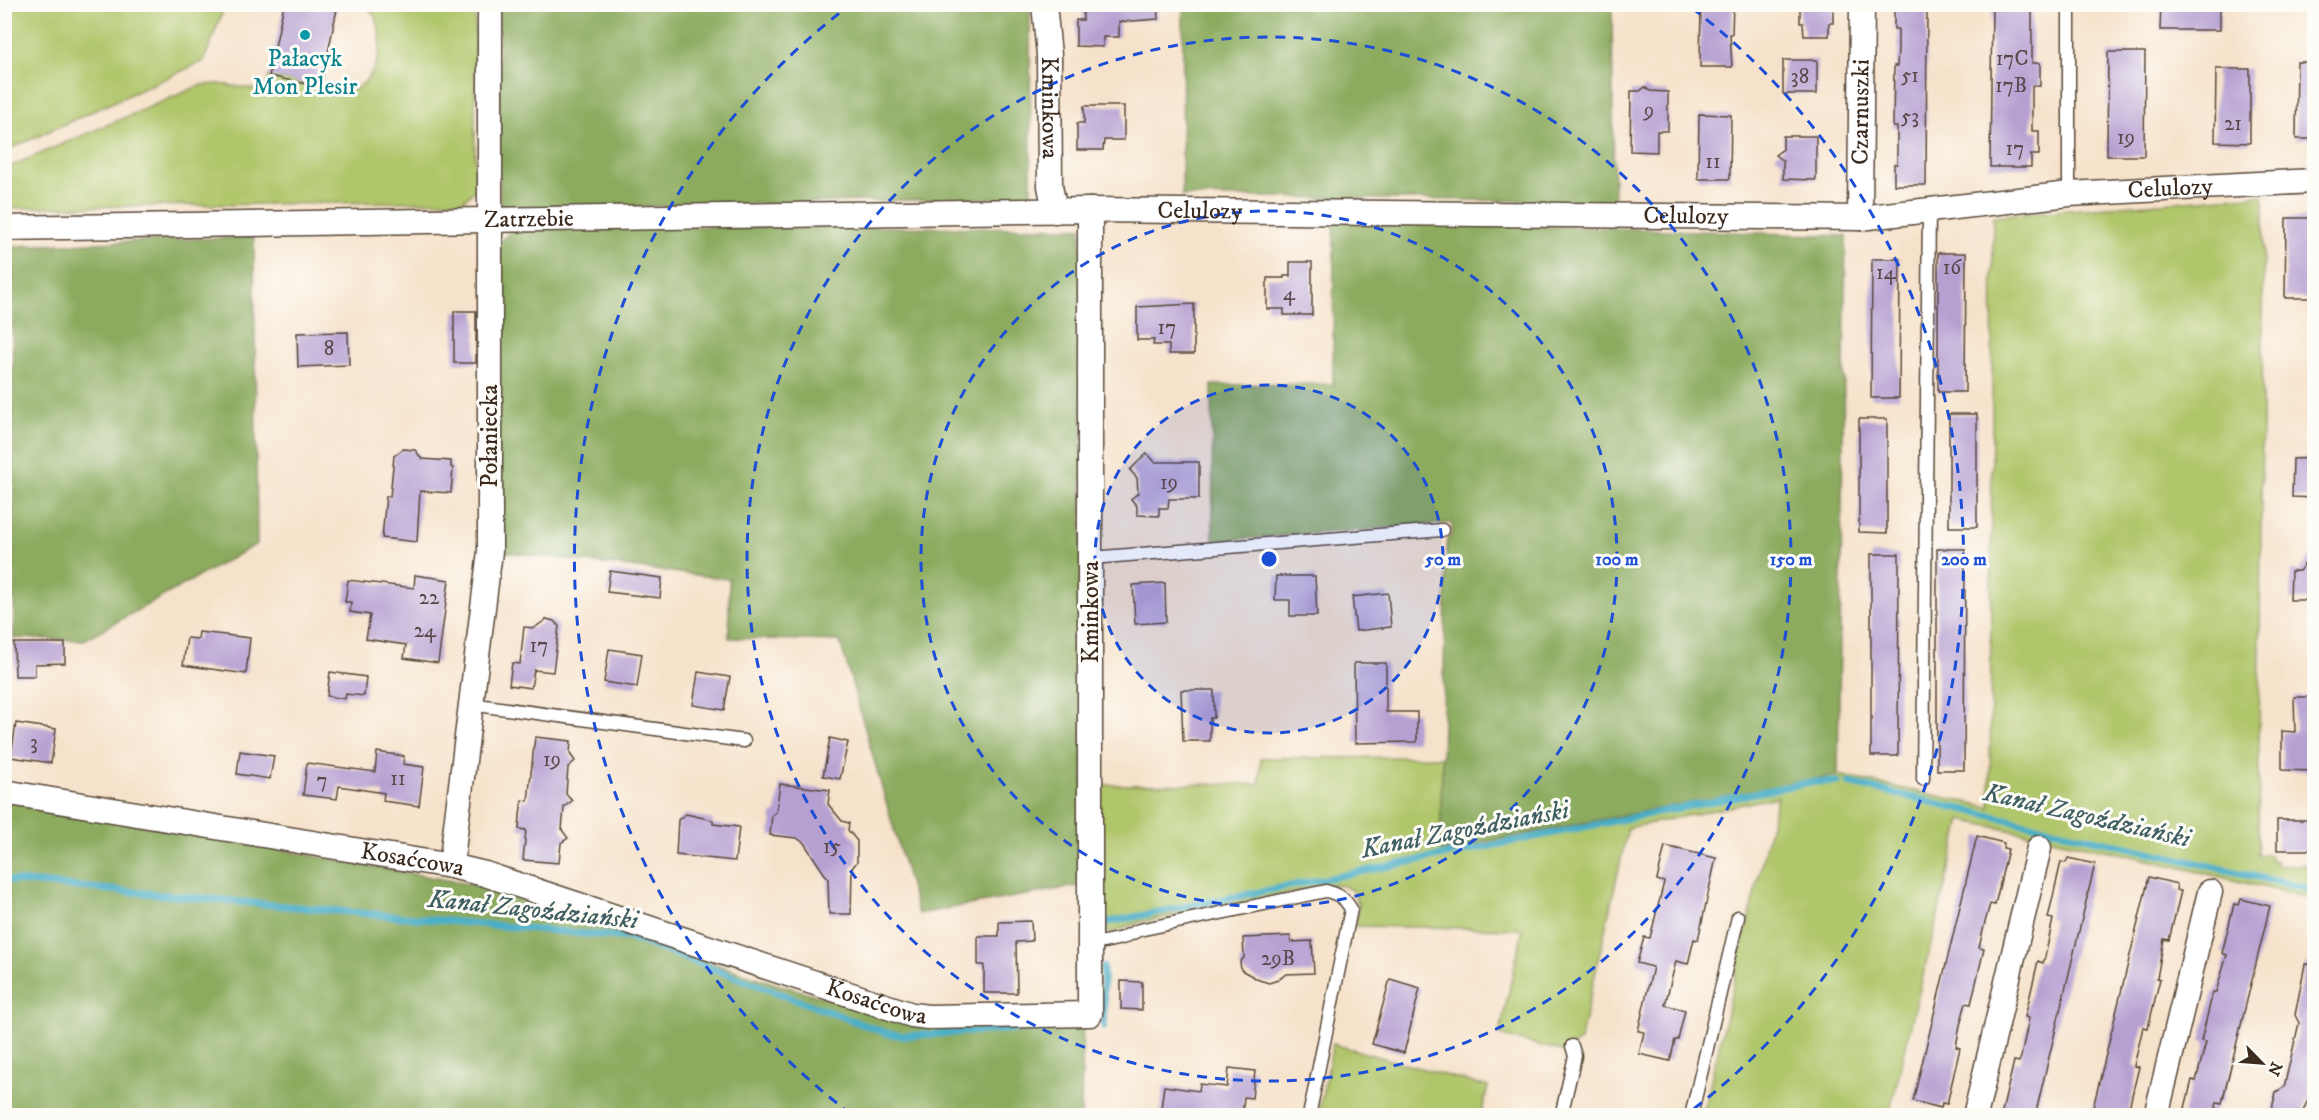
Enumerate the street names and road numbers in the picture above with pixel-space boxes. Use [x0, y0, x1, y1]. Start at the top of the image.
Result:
street label: Kminkowa [1034, 56, 1065, 160]
street label: Czarnuszki [1845, 59, 1876, 165]
street label: Celulozy [2127, 171, 2214, 206]
street label: Celulozy [1157, 196, 1243, 227]
street label: Celulozy [1643, 201, 1729, 232]
street label: Zatrzebie [484, 204, 574, 235]
street label: Połaniecka [475, 383, 505, 488]
street label: Kminkowa [1076, 560, 1106, 663]
street label: Kosaćcowa [358, 836, 468, 884]
street label: Kosaćcowa [822, 973, 929, 1032]

